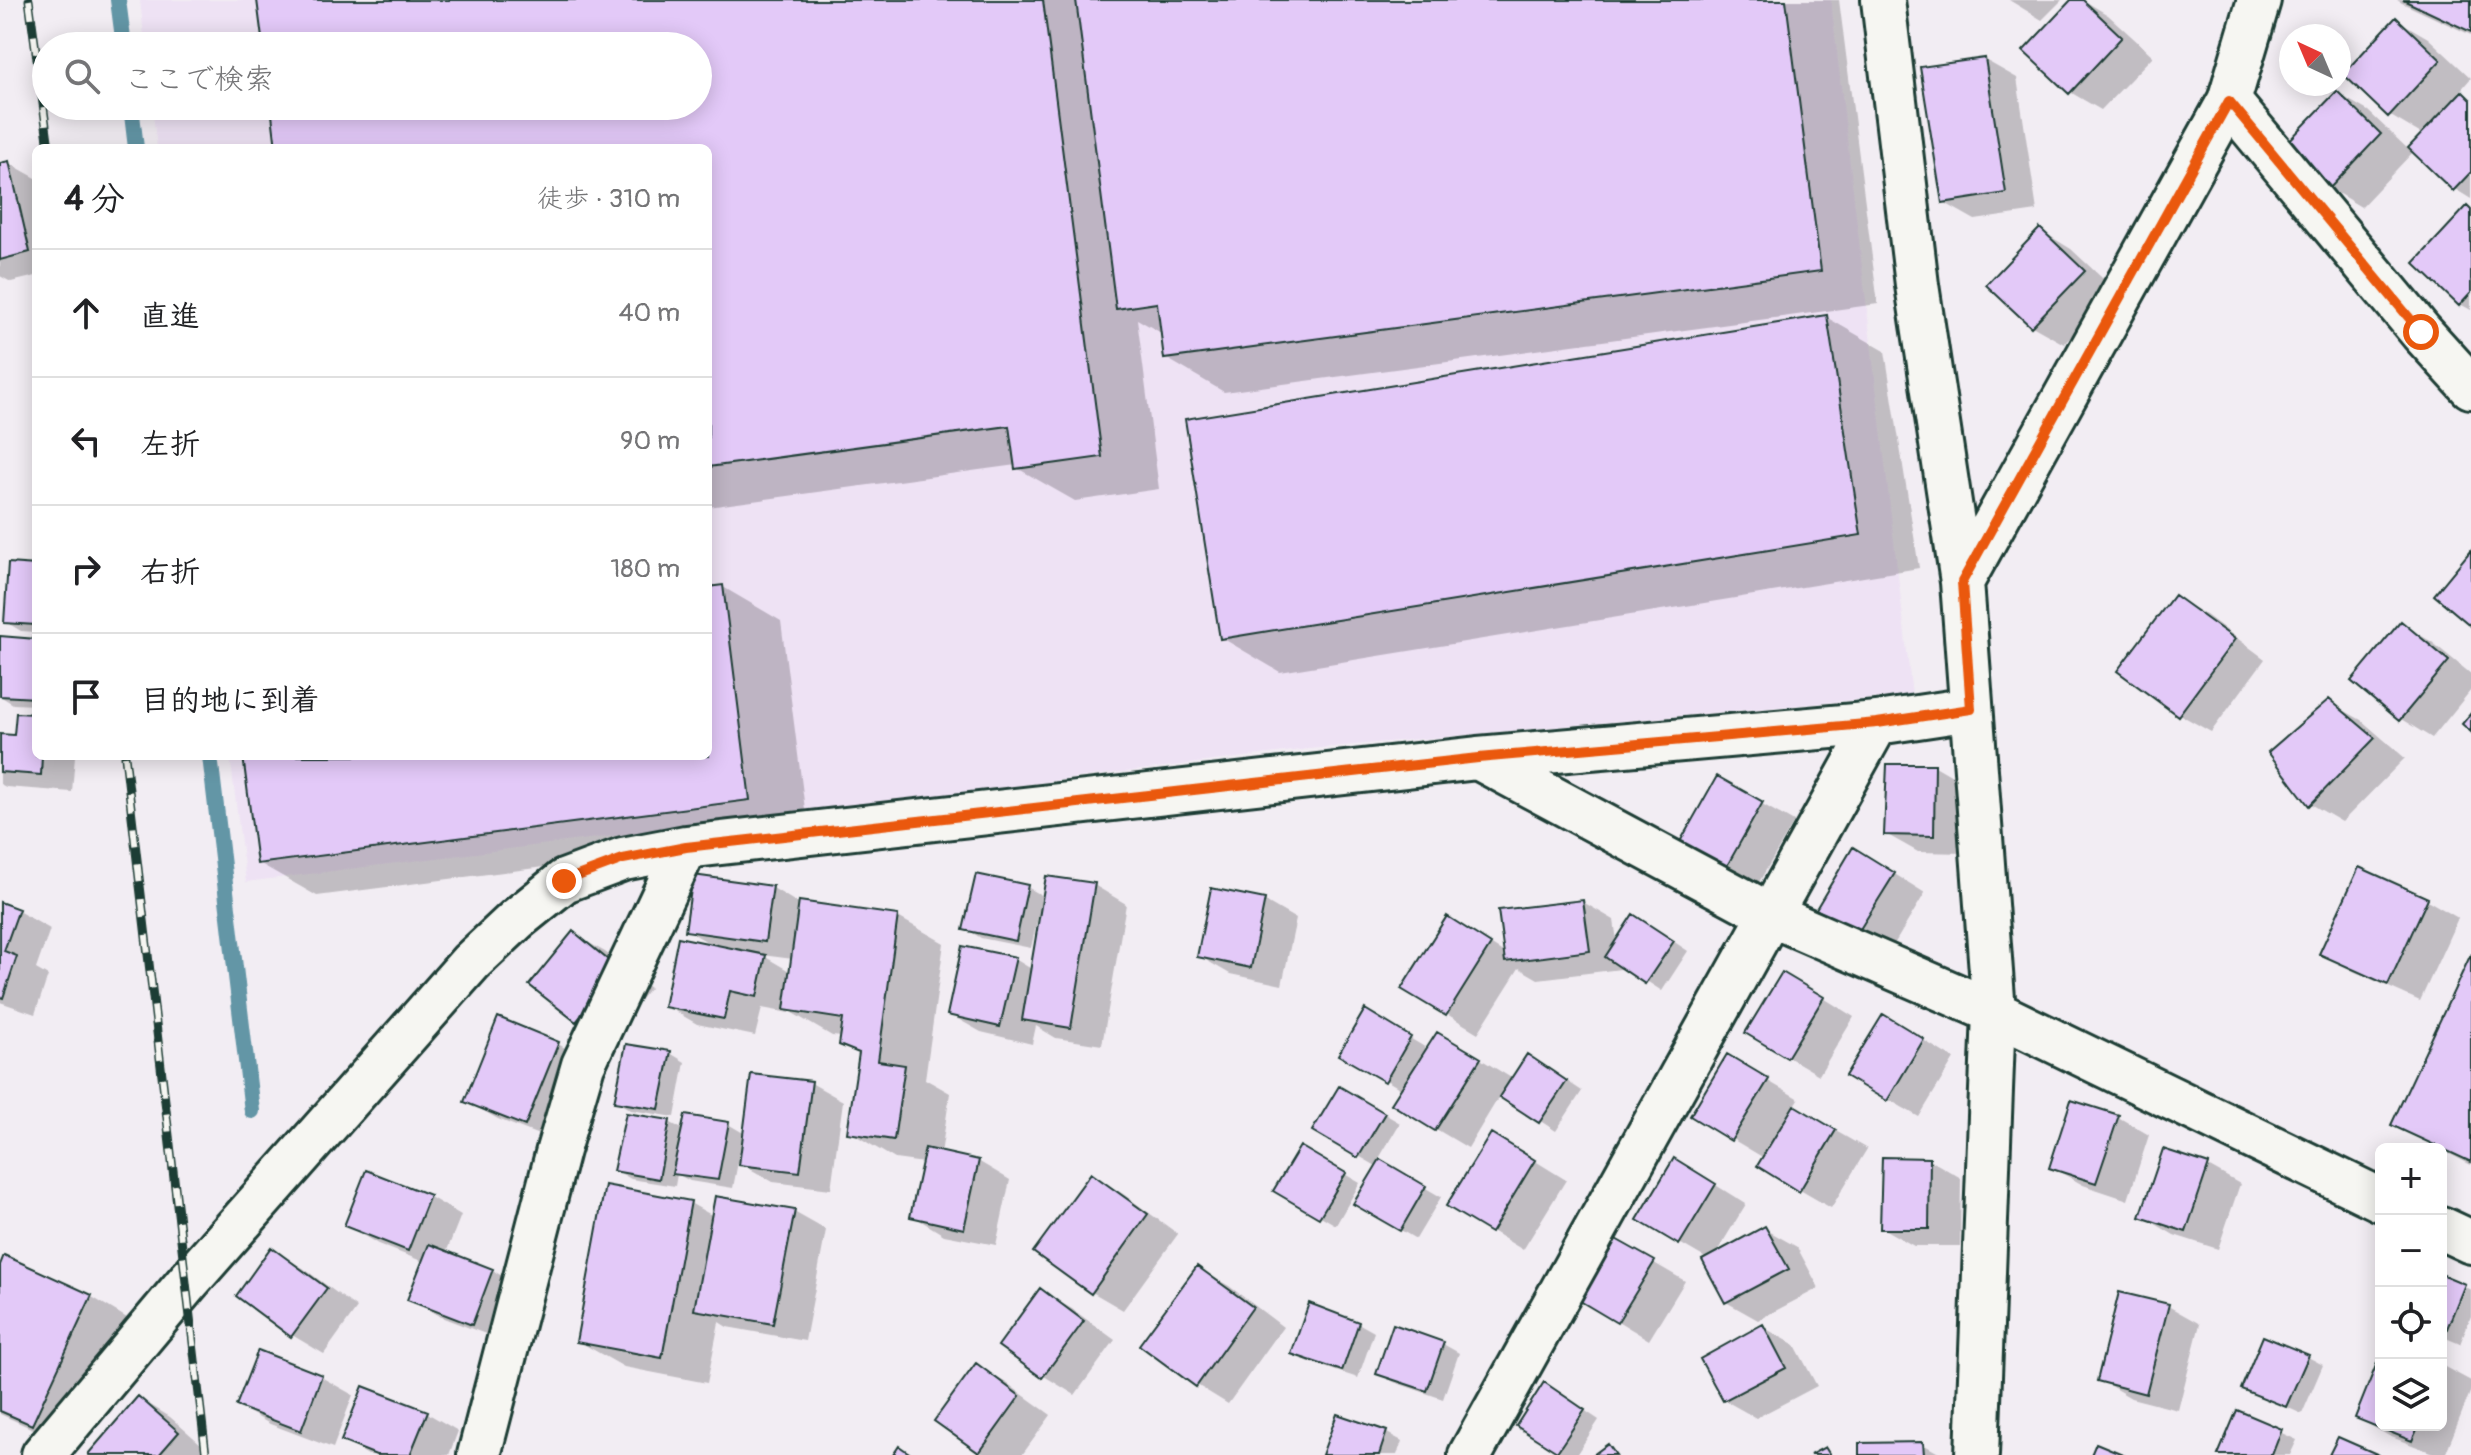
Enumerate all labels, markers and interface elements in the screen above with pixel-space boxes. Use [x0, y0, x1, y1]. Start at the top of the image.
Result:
north arrow [2279, 24, 2351, 96]
search box [32, 32, 712, 120]
icon: search [60, 54, 104, 98]
text: ここで検索 [124, 61, 274, 98]
text: 4 分 [64, 178, 125, 221]
text: 徒歩 · 310 m [537, 183, 680, 215]
icon: ahead [64, 291, 108, 335]
text: 40 m [618, 297, 680, 329]
text: 直進 [140, 298, 200, 335]
route start [2403, 314, 2439, 350]
icon: left [64, 419, 108, 463]
text: 90 m [620, 425, 680, 457]
text: 左折 [140, 426, 200, 463]
icon: right [64, 547, 108, 591]
text: 180 m [610, 553, 680, 585]
text: 右折 [140, 554, 200, 591]
icon: arrive [64, 675, 108, 719]
text: 目的地に到着 [140, 682, 320, 719]
route end [546, 863, 582, 899]
map controls [2375, 1143, 2447, 1431]
button: + [2375, 1143, 2447, 1215]
button: − [2375, 1215, 2447, 1287]
button: locate [2375, 1287, 2447, 1359]
button: layers [2375, 1359, 2447, 1431]

